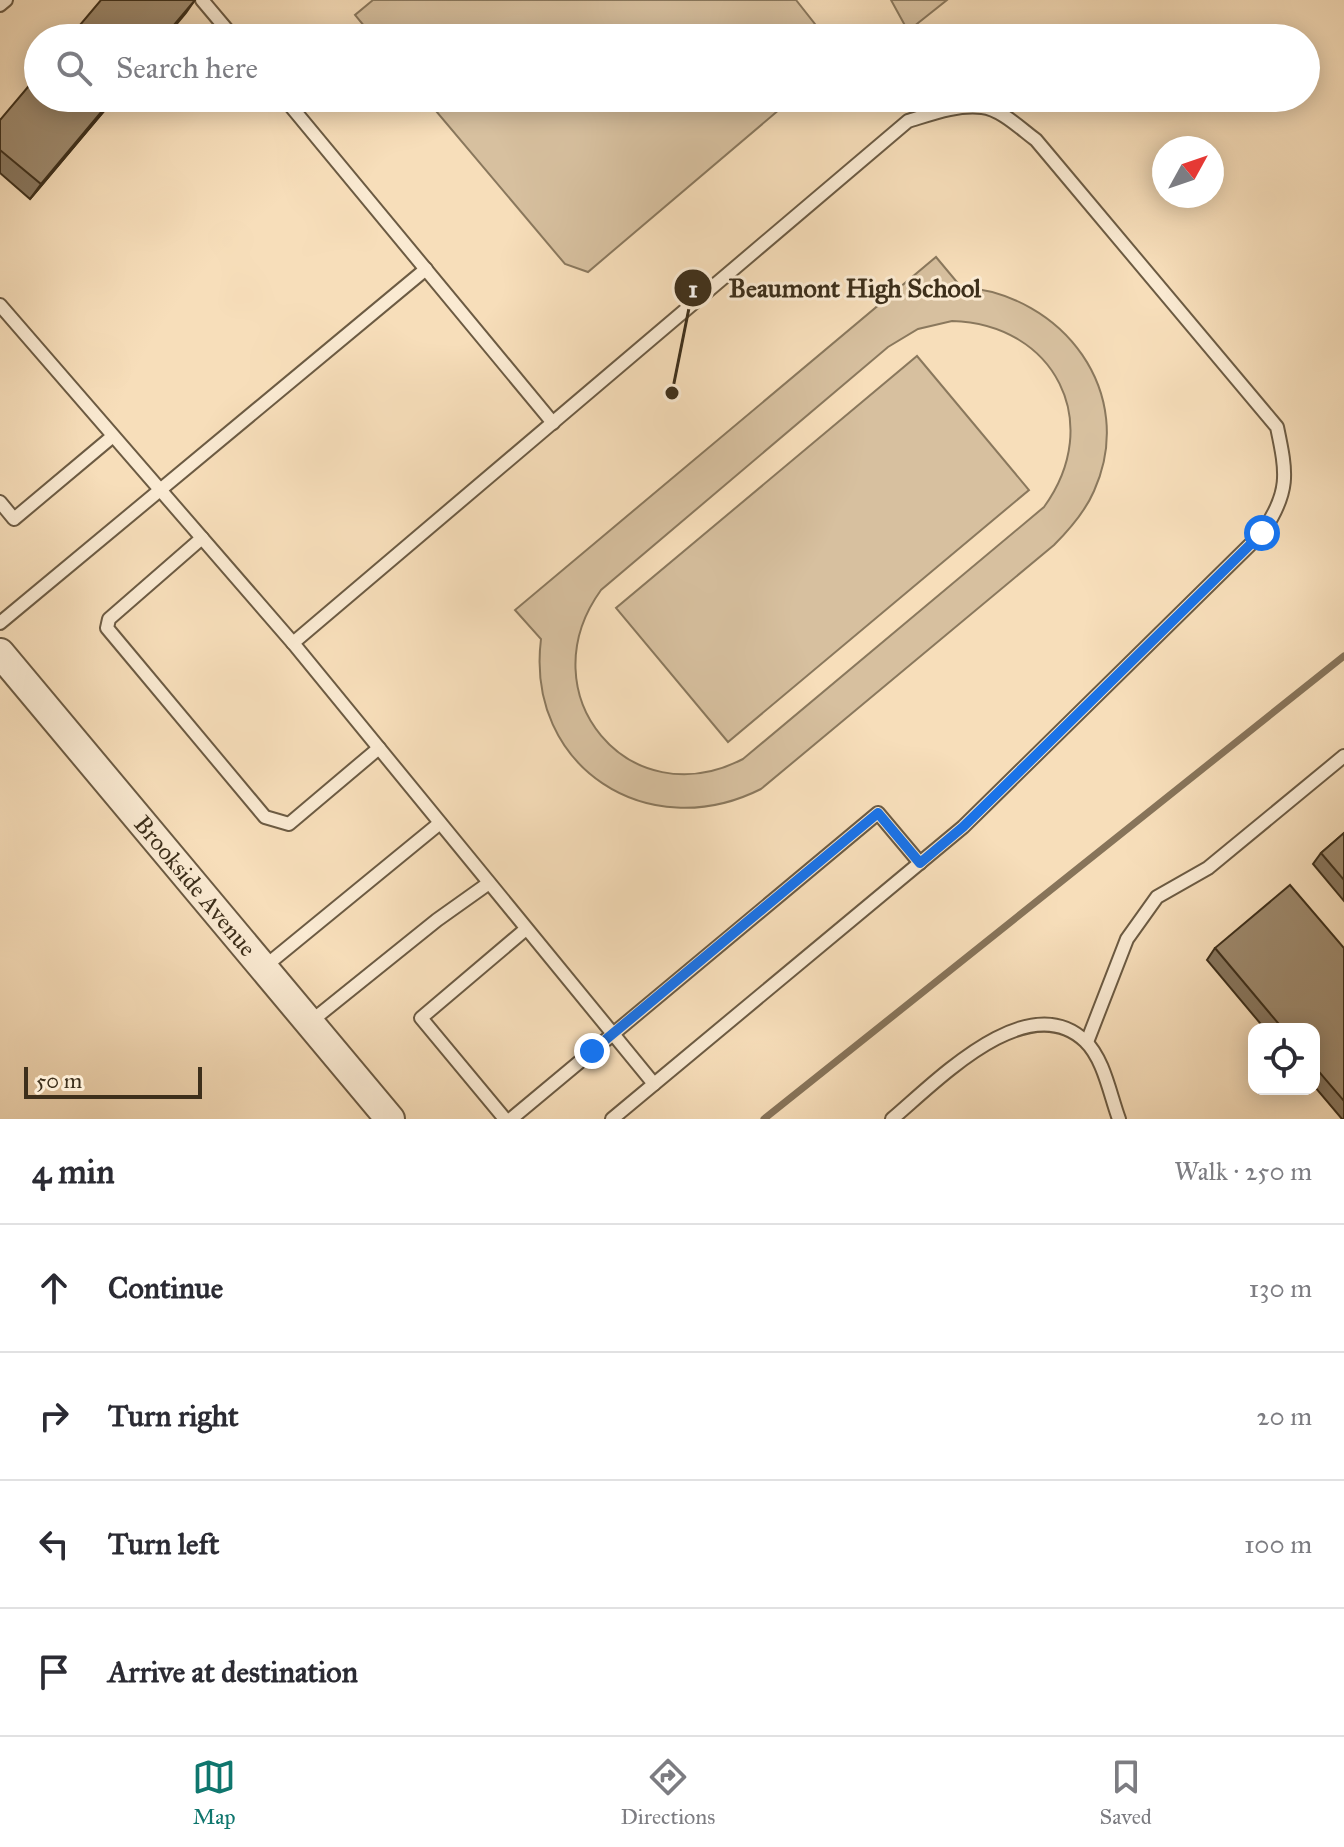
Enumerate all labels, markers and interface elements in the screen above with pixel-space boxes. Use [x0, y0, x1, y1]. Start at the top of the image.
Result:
search box [24, 24, 1320, 112]
icon: search [52, 46, 96, 90]
text: Search here [116, 50, 258, 86]
north arrow [1152, 136, 1224, 208]
callout: Beaumont High School [673, 263, 998, 313]
text: Beaumont High School [729, 272, 982, 305]
text: 1 [688, 274, 698, 304]
route start [1244, 515, 1280, 551]
street label: Brookside Avenue [127, 809, 263, 963]
map controls [1248, 1023, 1320, 1095]
button: locate [1248, 1023, 1320, 1095]
route end [574, 1033, 610, 1069]
scale bar [24, 1063, 202, 1099]
text: 50 m [36, 1067, 82, 1094]
text: 4 min [32, 1151, 115, 1192]
text: Walk · 250 m [1174, 1155, 1312, 1187]
icon: ahead [32, 1266, 76, 1310]
text: Continue [108, 1270, 223, 1306]
text: 130 m [1249, 1272, 1312, 1304]
icon: right [32, 1394, 76, 1438]
text: Turn right [108, 1398, 239, 1434]
text: 20 m [1257, 1400, 1312, 1432]
icon: left [32, 1522, 76, 1566]
text: Turn left [108, 1526, 219, 1562]
text: 100 m [1244, 1528, 1312, 1560]
icon: arrive [32, 1650, 76, 1694]
text: Arrive at destination [108, 1654, 358, 1690]
tab: Map [192, 1755, 236, 1830]
tab: Directions [620, 1755, 715, 1830]
tab: Saved [1100, 1755, 1152, 1830]

